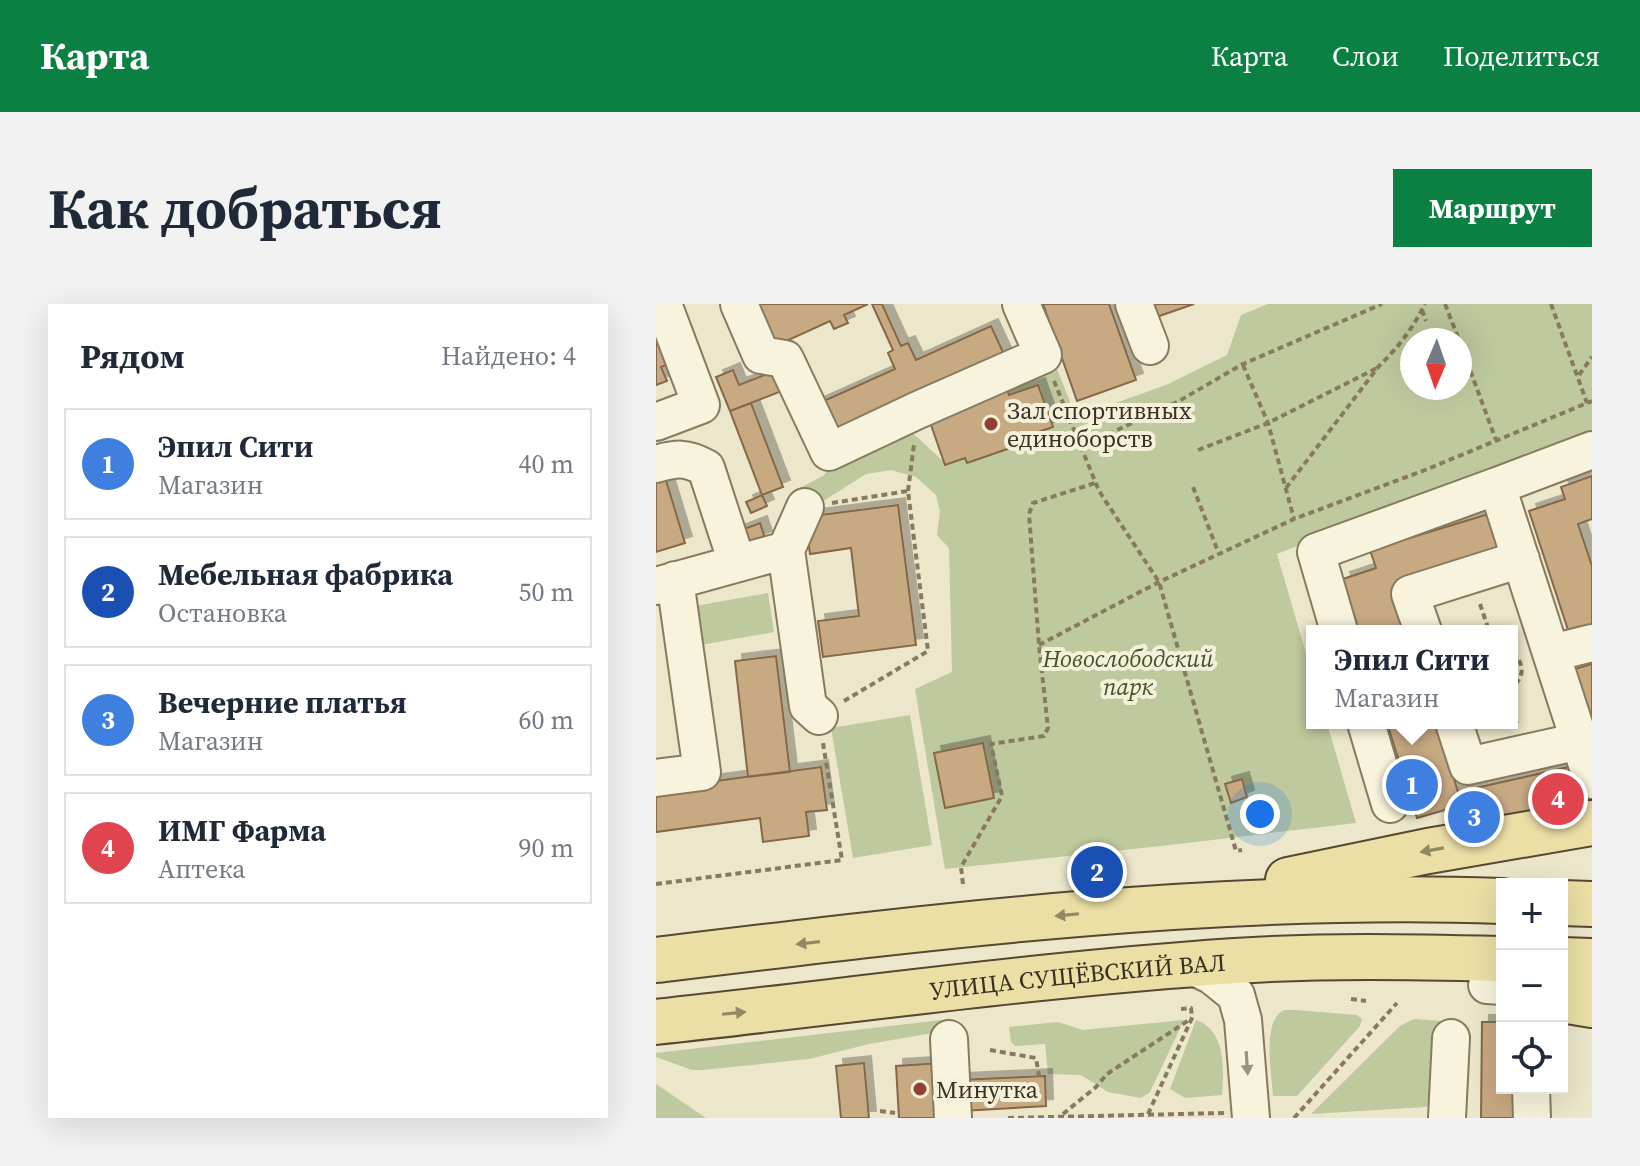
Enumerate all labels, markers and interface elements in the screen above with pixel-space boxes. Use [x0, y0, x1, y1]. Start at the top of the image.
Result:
text: Карта [40, 30, 149, 82]
text: Карта [1211, 37, 1288, 75]
text: Слои [1332, 37, 1399, 75]
text: Поделиться [1443, 37, 1600, 75]
button: Маршрут [1393, 169, 1592, 247]
text: Как добраться [48, 170, 442, 247]
north arrow [1400, 328, 1472, 400]
text: Рядом [80, 333, 185, 379]
text: Найдено: 4 [441, 338, 576, 374]
place label: Зал спортивных единоборств [1007, 394, 1192, 455]
marker: Зал спортивных единоборств [982, 415, 1000, 433]
text: Эпил Сити [158, 426, 314, 467]
text: 1 [101, 446, 115, 482]
text: 40 m [519, 446, 574, 482]
text: Магазин [158, 467, 263, 503]
text: Мебельная фабрика [158, 554, 453, 595]
text: 2 [101, 574, 115, 610]
text: 50 m [519, 574, 574, 610]
text: Остановка [158, 595, 287, 631]
popup [1306, 625, 1518, 729]
text: Эпил Сити [1334, 639, 1490, 680]
park label: Новослободский парк [1042, 642, 1214, 703]
text: Магазин [1334, 680, 1440, 716]
text: Вечерние платья [158, 682, 407, 723]
text: 3 [101, 702, 115, 738]
text: 60 m [519, 702, 574, 738]
text: Магазин [158, 723, 263, 759]
pin: 1 [1386, 755, 1438, 815]
pin: 4 [1532, 769, 1584, 829]
pin: 3 [1448, 787, 1500, 847]
your location [1240, 794, 1280, 834]
text: ИМГ Фарма [158, 810, 326, 851]
text: 4 [101, 830, 115, 866]
text: 90 m [519, 830, 574, 866]
pin: 2 [1071, 842, 1123, 902]
one-way arrow [1420, 845, 1445, 857]
text: Аптека [158, 851, 246, 887]
map controls [1496, 878, 1568, 1094]
button: + [1496, 878, 1568, 950]
one-way arrow [1054, 909, 1079, 922]
one-way arrow [795, 936, 820, 949]
street label: УЛИЦА СУЩЁВСКИЙ ВАЛ [928, 945, 1227, 1007]
button: − [1496, 950, 1568, 1022]
one-way arrow [721, 1007, 746, 1020]
button: locate [1496, 1022, 1568, 1094]
one-way arrow [1241, 1051, 1254, 1076]
place label: Минутка [936, 1073, 1039, 1106]
marker: Минутка [911, 1080, 929, 1098]

